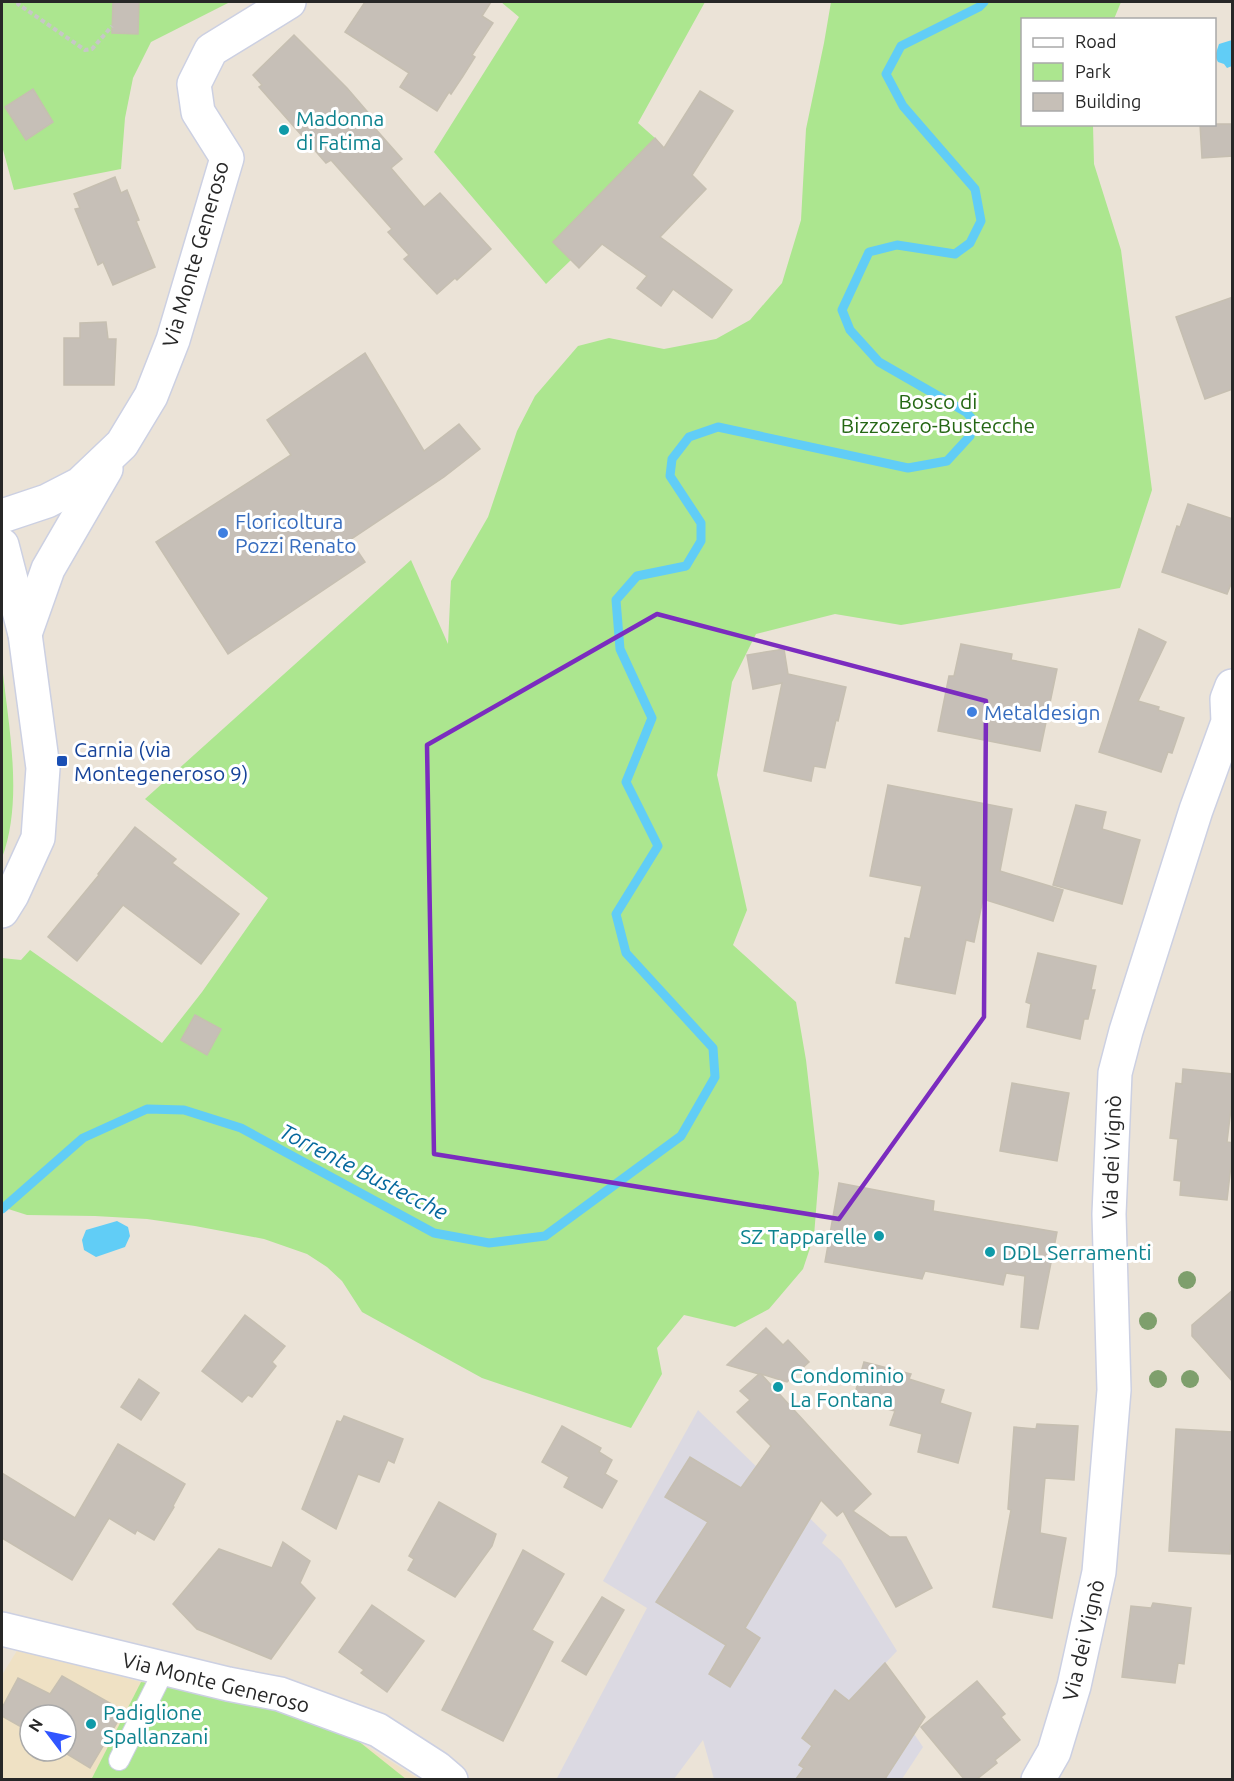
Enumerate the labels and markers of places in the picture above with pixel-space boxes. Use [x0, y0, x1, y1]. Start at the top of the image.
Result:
place label: Madonna di Fatima [296, 106, 384, 154]
marker: Madonna di Fatima [277, 123, 291, 137]
place label: Floricoltura Pozzi Renato [235, 509, 357, 557]
marker: Floricoltura Pozzi Renato [216, 526, 230, 540]
place label: Metaldesign [984, 700, 1101, 724]
marker: Metaldesign [965, 705, 979, 719]
place label: Carnia (via Montegeneroso 9) [74, 737, 248, 785]
marker: Carnia (via Montegeneroso 9) [55, 754, 69, 768]
place label: SZ Tapparelle [740, 1224, 867, 1248]
marker: SZ Tapparelle [872, 1229, 886, 1243]
place label: DDL Serramenti [1002, 1240, 1152, 1264]
marker: DDL Serramenti [983, 1245, 997, 1259]
place label: Condominio La Fontana [790, 1363, 904, 1411]
marker: Condominio La Fontana [771, 1380, 785, 1394]
place label: Padiglione Spallanzani [103, 1700, 208, 1748]
marker: Padiglione Spallanzani [84, 1717, 98, 1731]

